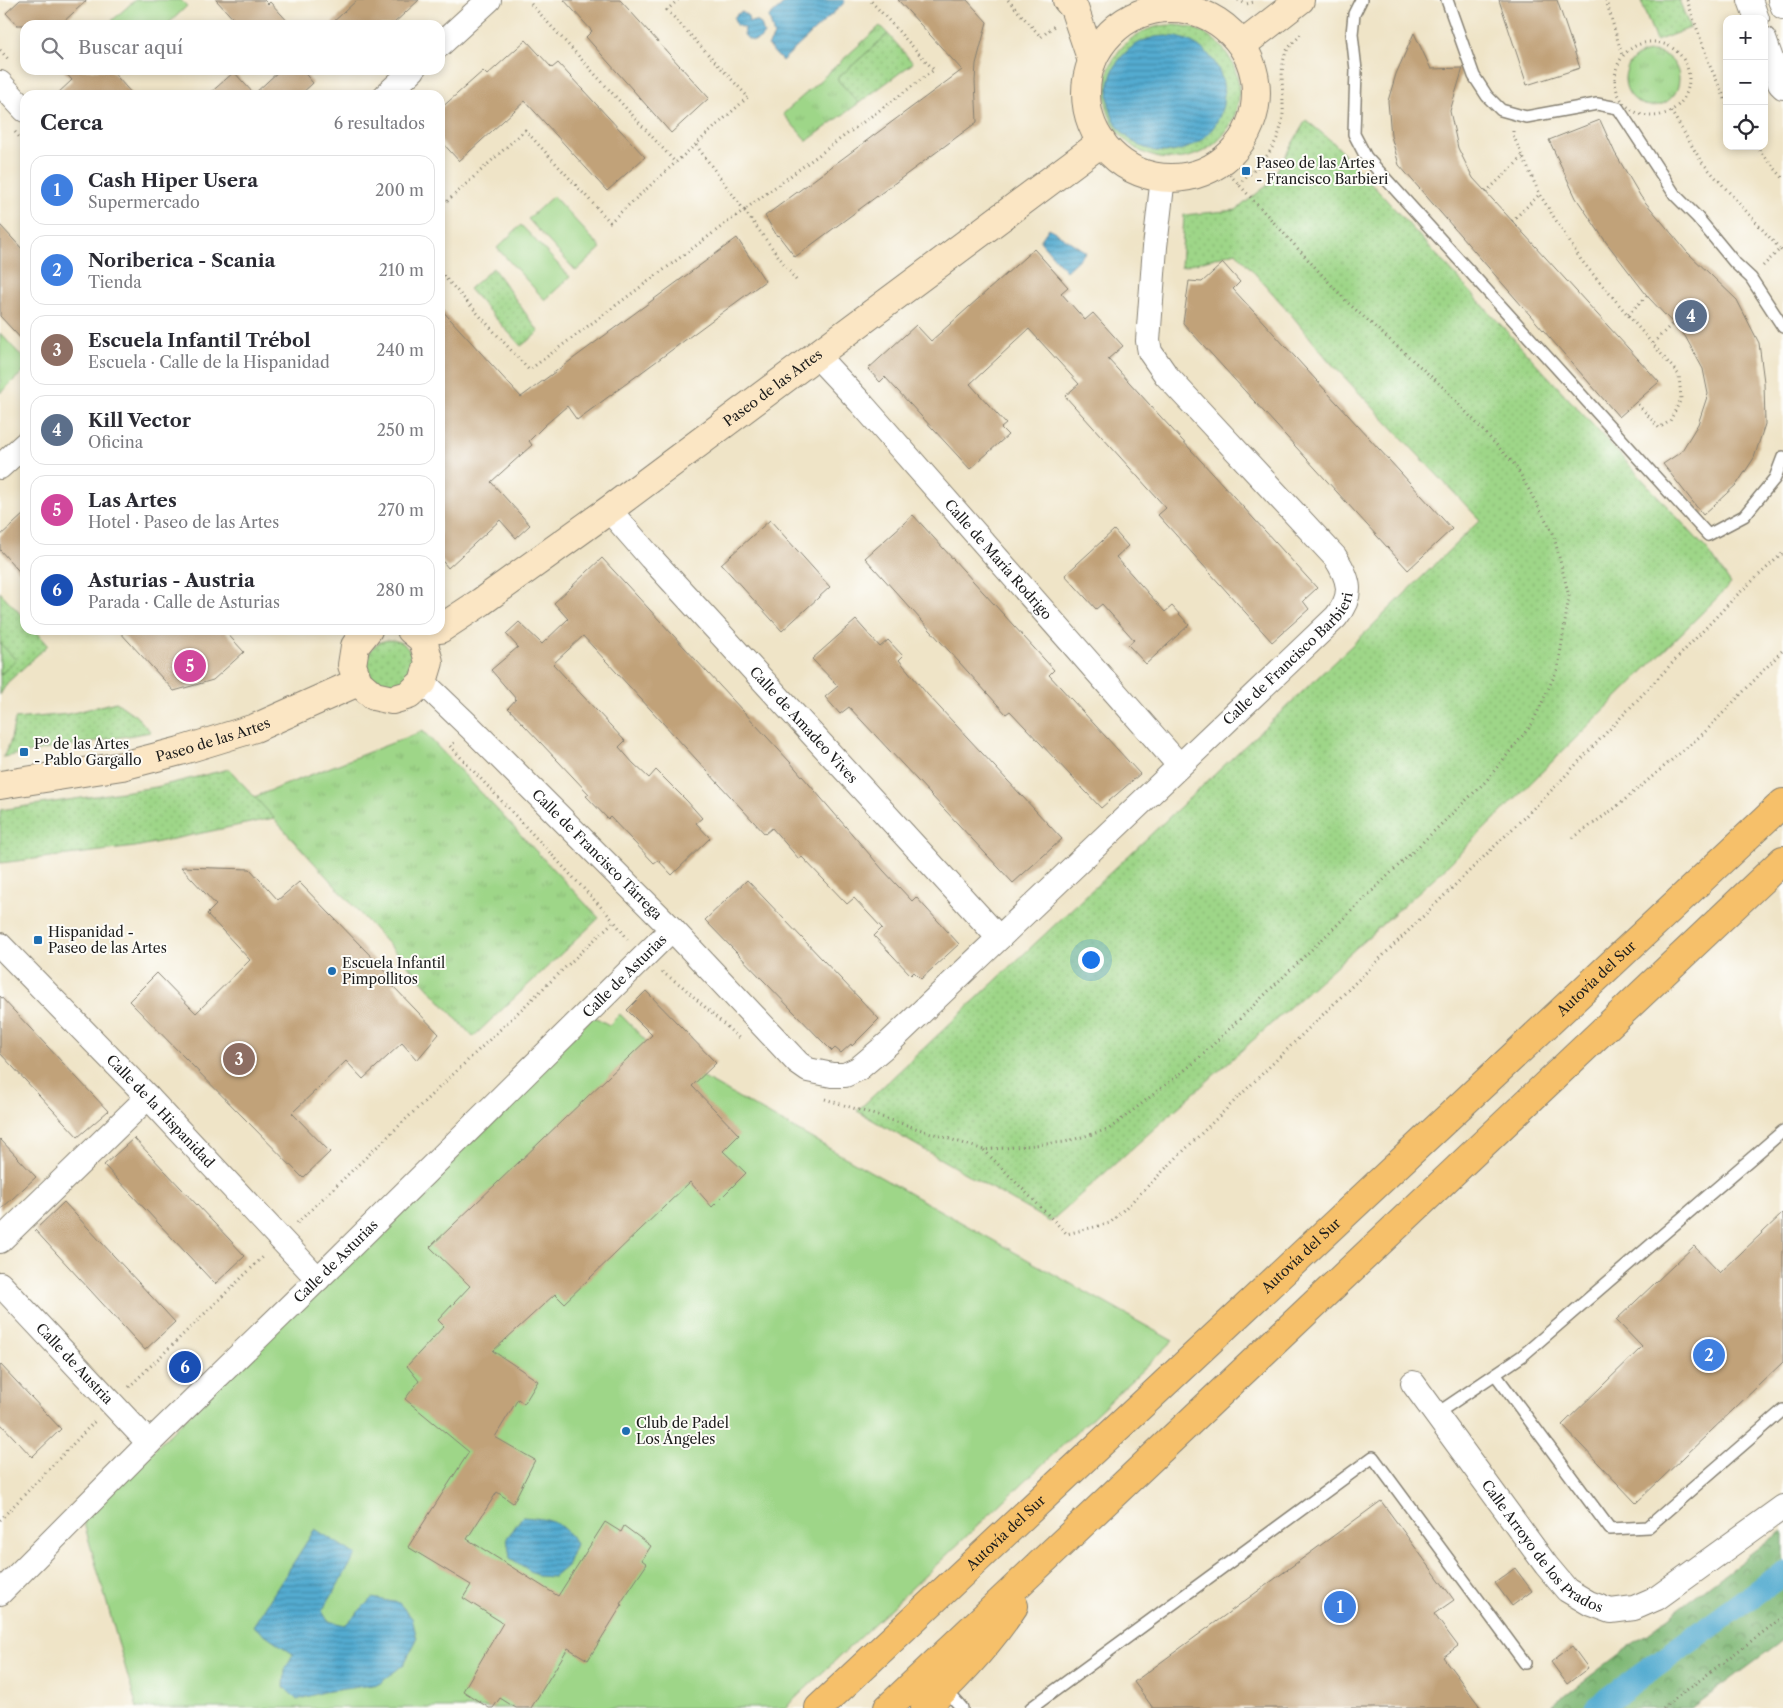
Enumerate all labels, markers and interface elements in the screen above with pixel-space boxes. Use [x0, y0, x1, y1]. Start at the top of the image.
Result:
map controls [1723, 15, 1768, 150]
button: + [1723, 15, 1768, 60]
search box [20, 20, 445, 75]
icon: search [38, 34, 66, 62]
text: Buscar aquí [78, 36, 183, 59]
button: − [1723, 60, 1768, 105]
button: locate [1723, 105, 1768, 150]
text: Cerca [40, 110, 103, 135]
text: 6 resultados [334, 113, 425, 133]
place label: Paseo de las Artes - Francisco Barbieri [1256, 154, 1388, 188]
marker: Paseo de las Artes - Francisco Barbieri [1240, 165, 1252, 177]
text: Cash Hiper Usera [88, 169, 258, 192]
text: 1 [53, 180, 61, 200]
text: 200 m [375, 180, 424, 200]
text: Supermercado [88, 192, 200, 212]
text: Noriberica - Scania [88, 249, 276, 272]
text: 2 [52, 260, 62, 280]
text: 210 m [379, 260, 424, 280]
text: Tienda [88, 272, 142, 292]
pin: 4 [1675, 297, 1707, 335]
text: Escuela Infantil Trébol [88, 329, 311, 352]
text: 3 [52, 340, 62, 360]
text: 240 m [376, 340, 424, 360]
street label: Paseo de las Artes [720, 345, 826, 431]
text: Escuela · Calle de la Hispanidad [88, 352, 330, 372]
text: Kill Vector [88, 409, 191, 432]
text: 4 [52, 420, 62, 440]
text: 250 m [377, 420, 424, 440]
text: Oficina [88, 432, 143, 452]
text: Las Artes [88, 489, 177, 512]
street label: Calle de María Rodrigo [941, 496, 1056, 623]
text: 5 [53, 500, 61, 520]
text: 270 m [378, 500, 424, 520]
text: Hotel · Paseo de las Artes [88, 512, 279, 532]
text: Asturias - Austria [88, 569, 255, 592]
text: 6 [52, 580, 62, 600]
text: 280 m [376, 580, 424, 600]
street label: Calle de Francisco Barbieri [1219, 591, 1357, 729]
text: Parada · Calle de Asturias [88, 592, 280, 612]
pin: 5 [174, 647, 206, 685]
street label: Calle de Amadeo Vives [746, 663, 862, 787]
street label: Paseo de las Artes [154, 713, 273, 766]
place label: Pº de las Artes - Pablo Gargallo [34, 735, 142, 769]
marker: Pº de las Artes - Pablo Gargallo [18, 746, 30, 758]
street label: Calle de Francisco Tárrega [528, 785, 667, 924]
place label: Hispanidad - Paseo de las Artes [48, 923, 167, 957]
street label: Calle de Asturias [579, 930, 670, 1021]
marker: Hispanidad - Paseo de las Artes [32, 934, 44, 946]
street label: Autovía del Sur [1552, 937, 1640, 1021]
your location [1078, 947, 1104, 973]
place label: Escuela Infantil Pimpollitos [342, 954, 445, 988]
marker: Escuela Infantil Pimpollitos [326, 965, 338, 977]
pin: 3 [223, 1040, 255, 1078]
street label: Calle de la Hispanidad [103, 1051, 219, 1172]
street label: Autovía del Sur [1257, 1214, 1344, 1298]
street label: Calle de Asturias [290, 1216, 382, 1307]
street label: Calle de Austria [32, 1319, 117, 1408]
pin: 2 [1693, 1336, 1725, 1374]
pin: 6 [169, 1348, 201, 1386]
place label: Club de Padel Los Ángeles [636, 1414, 729, 1448]
marker: Club de Padel Los Ángeles [620, 1425, 632, 1437]
street label: Calle Arroyo de los Prados [1478, 1476, 1606, 1616]
street label: Autovía del Sur [962, 1491, 1049, 1575]
pin: 1 [1324, 1588, 1356, 1626]

